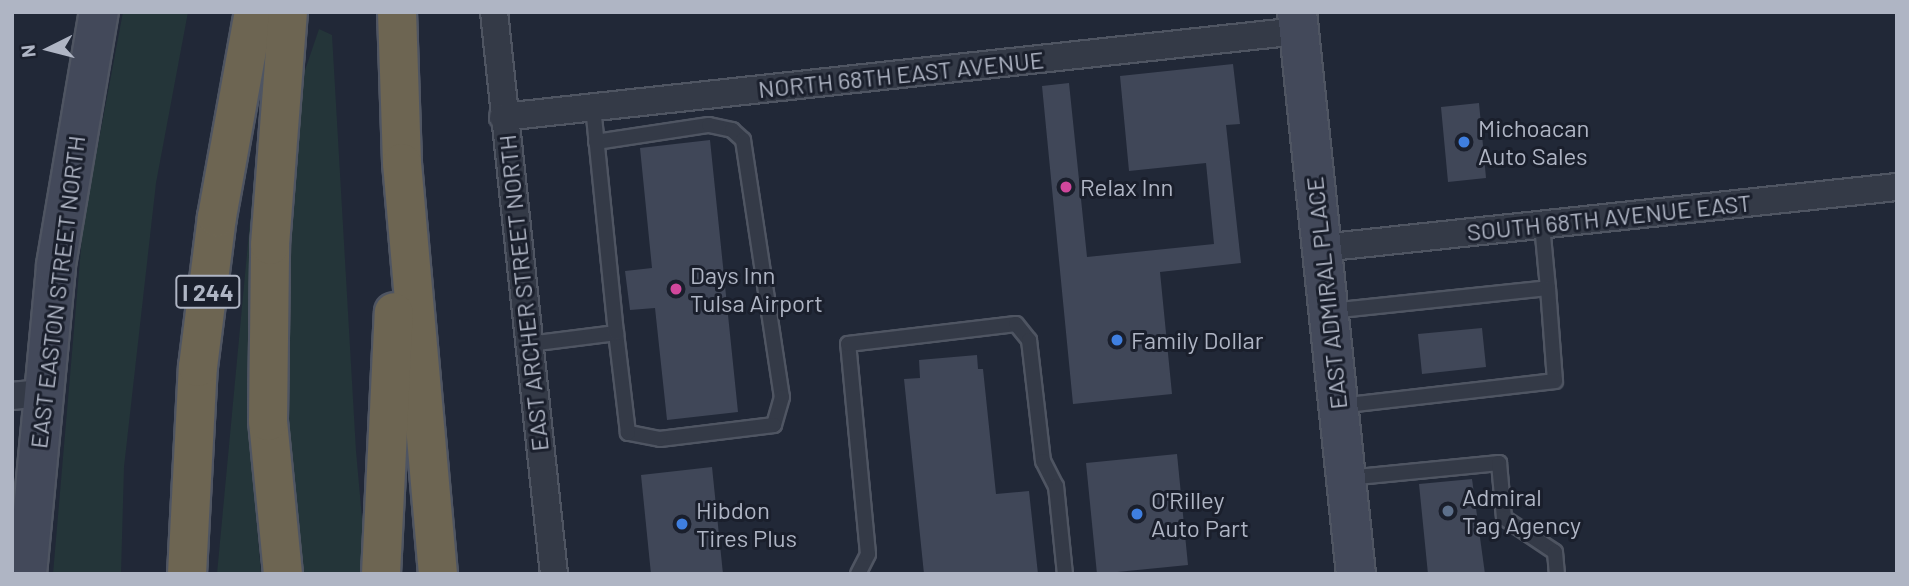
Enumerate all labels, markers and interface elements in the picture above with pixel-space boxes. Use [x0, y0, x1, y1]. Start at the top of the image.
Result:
north arrow [14, 14, 84, 84]
text: N [16, 44, 40, 59]
street label: NORTH 68TH EAST AVENUE [757, 45, 1045, 103]
place label: Michoacan Auto Sales [1478, 114, 1590, 170]
street label: EAST ARCHER STREET NORTH [492, 133, 554, 453]
street label: EAST EASTON STREET NORTH [24, 134, 90, 450]
marker: Michoacan Auto Sales [1456, 134, 1472, 150]
place label: Relax Inn [1080, 173, 1174, 201]
street label: EAST ADMIRAL PLACE [1299, 175, 1353, 411]
marker: Relax Inn [1058, 179, 1074, 195]
street label: SOUTH 68TH AVENUE EAST [1465, 188, 1753, 246]
place label: Days Inn Tulsa Airport [690, 261, 823, 317]
road number: I 244 [175, 272, 241, 312]
marker: Days Inn Tulsa Airport [668, 281, 684, 297]
place label: Family Dollar [1131, 326, 1263, 354]
marker: Family Dollar [1109, 332, 1125, 348]
place label: Admiral Tag Agency [1462, 483, 1581, 539]
place label: O'Rilley Auto Part [1151, 486, 1249, 542]
place label: Hibdon Tires Plus [696, 496, 797, 552]
marker: Admiral Tag Agency [1440, 503, 1456, 519]
marker: O'Rilley Auto Part [1129, 506, 1145, 522]
marker: Hibdon Tires Plus [674, 516, 690, 532]

